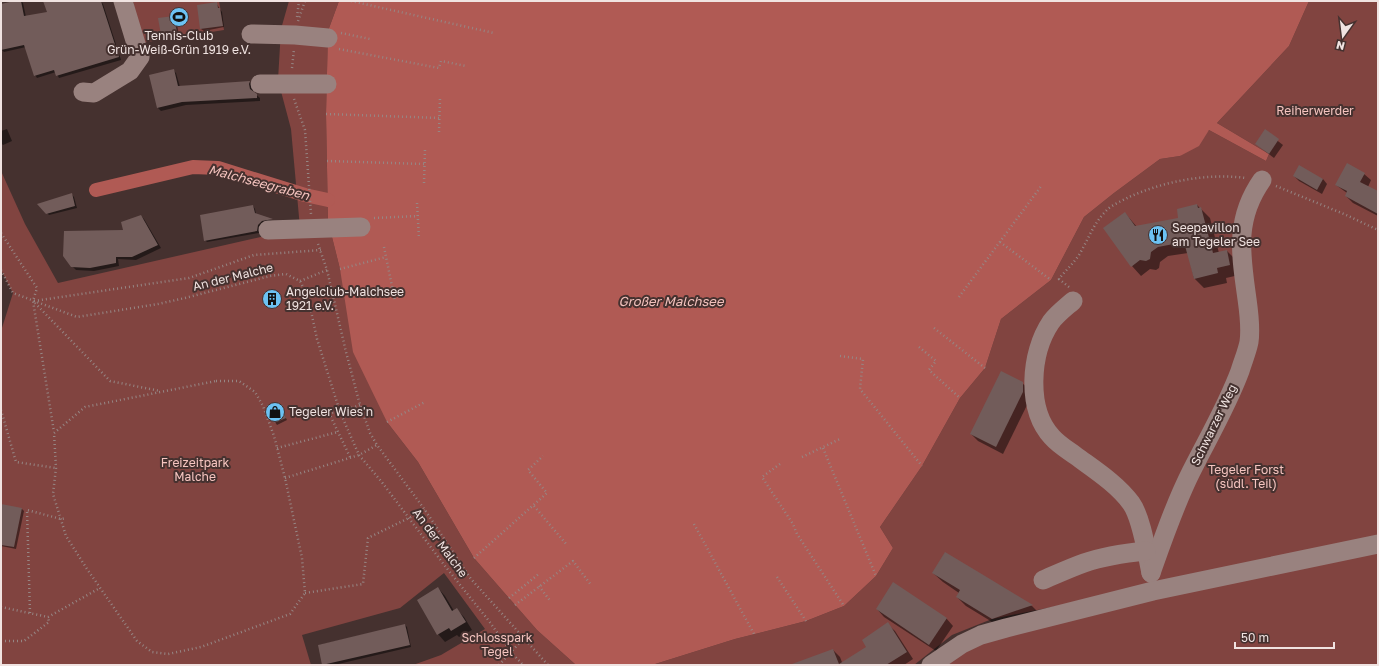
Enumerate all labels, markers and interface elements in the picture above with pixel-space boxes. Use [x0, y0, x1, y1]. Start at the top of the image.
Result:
sports icon: Tennis-Club Grün-Weiß-Grün 1919 e.V. [168, 6, 190, 28]
north arrow [1323, 16, 1363, 56]
place label: Tennis-Club Grün-Weiß-Grün 1919 e.V. [107, 28, 251, 57]
text: N [1335, 39, 1346, 54]
park label: Reiherwerder [1276, 103, 1354, 118]
water label: Malchseegraben [207, 161, 312, 203]
place label: Seepavillon am Tegeler See [1172, 220, 1260, 249]
restaurant icon: Seepavillon am Tegeler See [1147, 224, 1169, 246]
street label: An der Malche [191, 259, 275, 294]
place label: Angelclub-Malchsee 1921 e.V. [286, 284, 404, 313]
building icon: Angelclub-Malchsee 1921 e.V. [261, 288, 283, 310]
water label: Großer Malchsee [619, 293, 725, 309]
street label: Schwarzer Weg [1187, 382, 1240, 468]
shop icon: Tegeler Wies'n [264, 401, 286, 423]
place label: Tegeler Wies'n [289, 404, 373, 419]
park label: Freizeitpark Malche [161, 455, 230, 484]
park label: Tegeler Forst (südl. Teil) [1208, 462, 1284, 491]
street label: An der Malche [410, 505, 471, 580]
scale bar [1235, 624, 1334, 650]
park label: Schlosspark Tegel [462, 630, 533, 659]
text: 50 m [1241, 630, 1269, 645]

